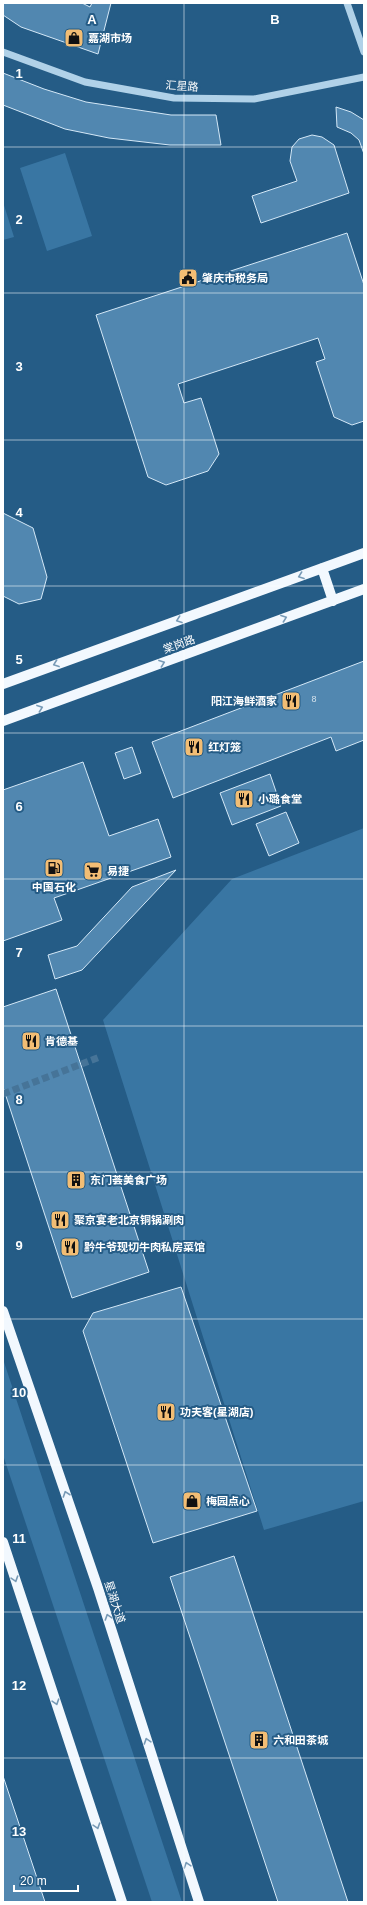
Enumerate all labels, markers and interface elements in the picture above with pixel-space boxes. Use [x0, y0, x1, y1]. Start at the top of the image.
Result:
text: A [87, 12, 97, 27]
text: B [270, 12, 280, 27]
shop icon: 嘉湖市场 [63, 27, 85, 49]
place label: 嘉湖市场 [88, 32, 132, 44]
text: 1 [15, 66, 23, 81]
street label: 汇星路 [165, 79, 199, 93]
text: 2 [15, 212, 23, 227]
public building icon: 肇庆市税务局 [177, 267, 199, 289]
place label: 肇庆市税务局 [202, 272, 268, 284]
text: 3 [15, 359, 23, 374]
text: 4 [15, 505, 23, 520]
one-way arrow [298, 571, 305, 579]
one-way arrow [175, 615, 182, 624]
one-way arrow [280, 615, 287, 623]
street label: 棠岗路 [161, 633, 197, 655]
text: 5 [15, 652, 23, 667]
one-way arrow [158, 659, 165, 668]
one-way arrow [53, 660, 60, 668]
restaurant icon: 阳江海鲜酒家 [280, 690, 302, 712]
house number: 8 [311, 694, 317, 704]
place label: 阳江海鲜酒家 [211, 695, 277, 707]
one-way arrow [36, 704, 43, 712]
restaurant icon: 红灯笼 [183, 736, 205, 758]
place label: 红灯笼 [208, 741, 241, 753]
restaurant icon: 小璐食堂 [233, 788, 255, 810]
place label: 小璐食堂 [258, 793, 302, 805]
text: 6 [15, 799, 23, 814]
fuel station icon: 中国石化 [43, 857, 65, 879]
supermarket icon: 易捷 [82, 860, 104, 882]
place label: 易捷 [107, 865, 129, 877]
place label: 中国石化 [32, 881, 76, 893]
text: 7 [15, 945, 23, 960]
restaurant icon: 肯德基 [20, 1030, 42, 1052]
place label: 肯德基 [45, 1035, 78, 1047]
text: 8 [15, 1092, 23, 1107]
building icon: 东门荟美食广场 [65, 1169, 87, 1191]
place label: 东门荟美食广场 [90, 1174, 167, 1186]
restaurant icon: 聚京宴老北京铜锅涮肉 [49, 1209, 71, 1231]
place label: 聚京宴老北京铜锅涮肉 [74, 1214, 184, 1226]
restaurant icon: 黔牛爷现切牛肉私房菜馆 [59, 1236, 81, 1258]
text: 9 [15, 1238, 23, 1253]
place label: 黔牛爷现切牛肉私房菜馆 [84, 1241, 205, 1253]
text: 10 [12, 1385, 26, 1400]
restaurant icon: 功夫客(星湖店) [155, 1401, 177, 1423]
place label: 功夫客(星湖店) [180, 1406, 254, 1418]
shop icon: 梅园点心 [181, 1490, 203, 1512]
one-way arrow [62, 1491, 71, 1498]
place label: 梅园点心 [206, 1495, 250, 1507]
text: 11 [12, 1531, 26, 1546]
one-way arrow [10, 1575, 19, 1582]
street label: 星湖大道 [102, 1579, 128, 1625]
one-way arrow [104, 1614, 112, 1621]
text: 12 [12, 1678, 26, 1693]
one-way arrow [51, 1699, 60, 1706]
building icon: 六和田茶城 [248, 1729, 270, 1751]
place label: 六和田茶城 [273, 1734, 329, 1746]
one-way arrow [144, 1738, 152, 1745]
one-way arrow [92, 1822, 101, 1829]
text: 13 [12, 1824, 26, 1839]
one-way arrow [184, 1862, 192, 1869]
scale bar [14, 1867, 78, 1893]
text: 20 m [20, 1874, 47, 1888]

